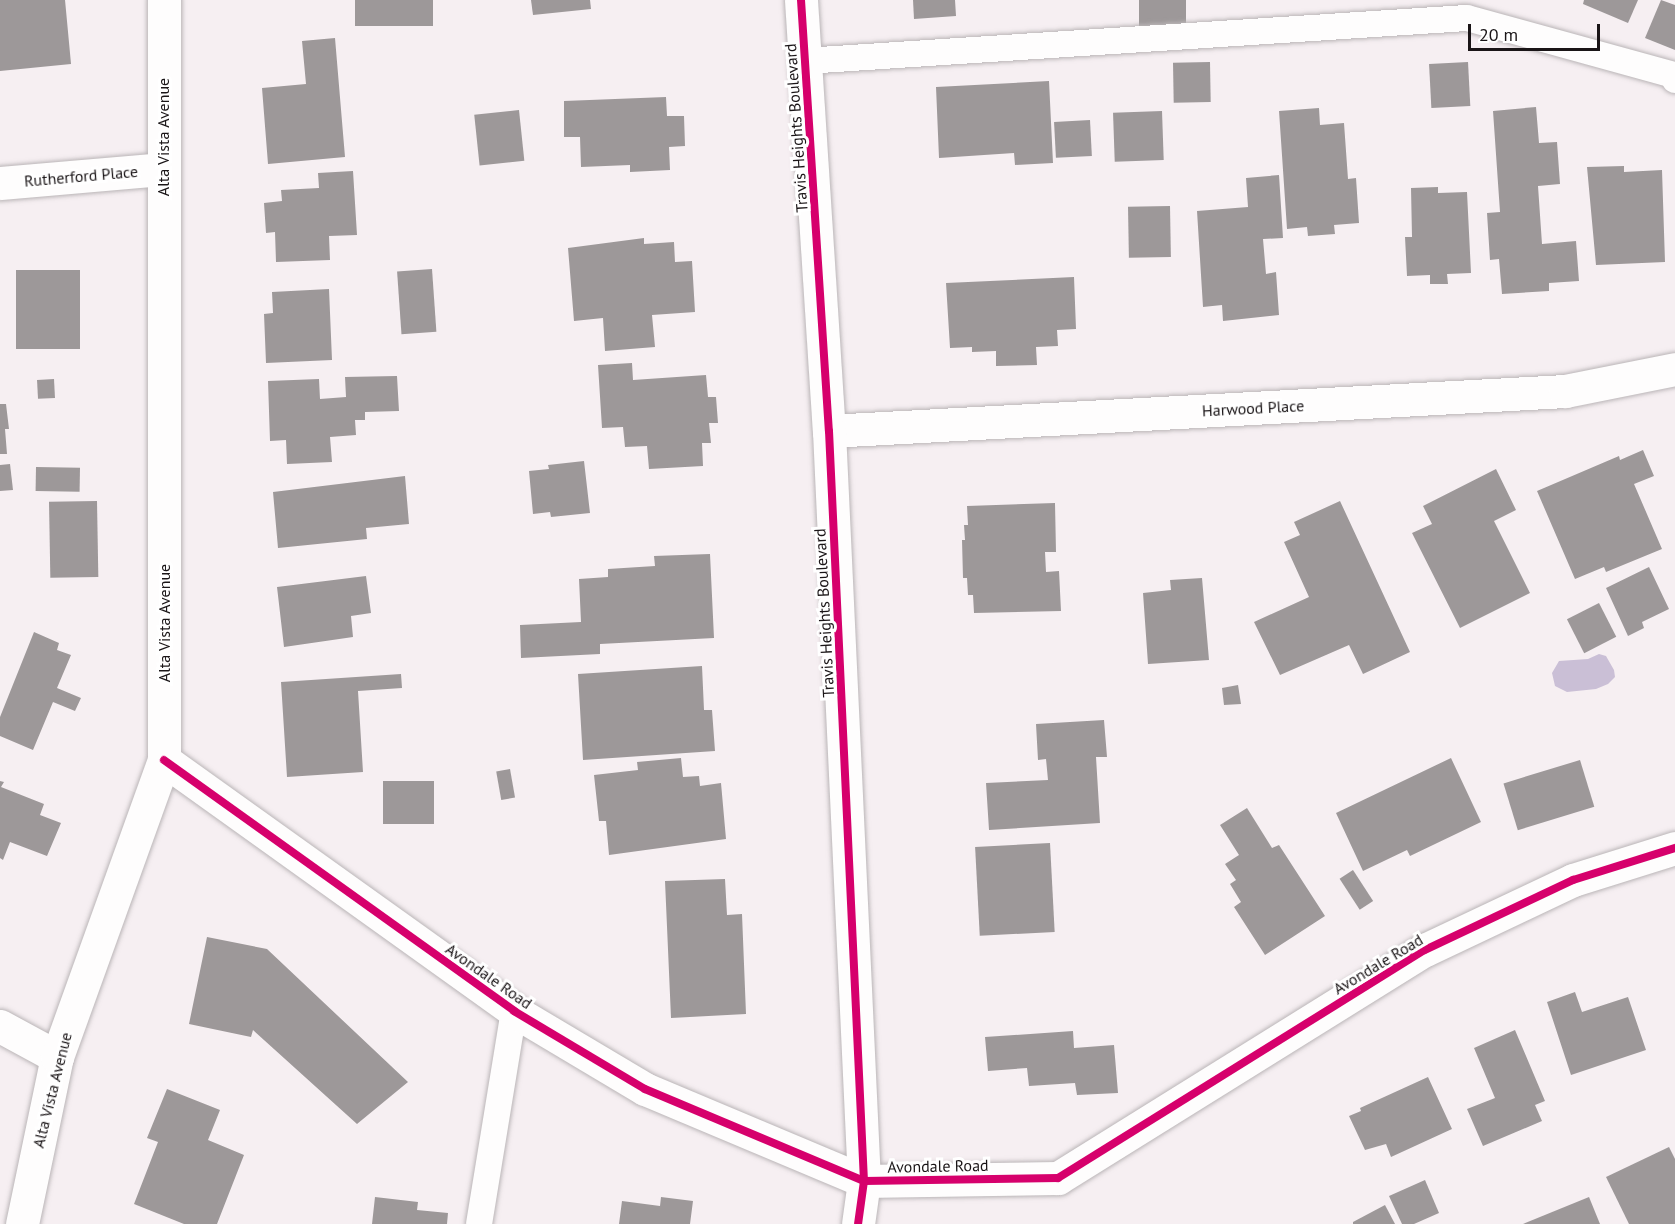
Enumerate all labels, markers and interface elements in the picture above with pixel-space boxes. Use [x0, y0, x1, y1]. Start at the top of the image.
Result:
scale bar [1471, 12, 1603, 50]
text: 20 m [1479, 23, 1518, 46]
street label: Travis Heights Boulevard [781, 43, 811, 213]
street label: Alta Vista Avenue [153, 77, 173, 197]
street label: Rutherford Place [23, 161, 139, 191]
street label: Harwood Place [1201, 396, 1305, 420]
street label: Travis Heights Boulevard [810, 528, 838, 698]
street label: Alta Vista Avenue [154, 563, 174, 683]
street label: Avondale Road [1330, 930, 1426, 998]
street label: Avondale Road [442, 939, 536, 1013]
street label: Alta Vista Avenue [28, 1030, 76, 1150]
street label: Avondale Road [887, 1156, 989, 1176]

